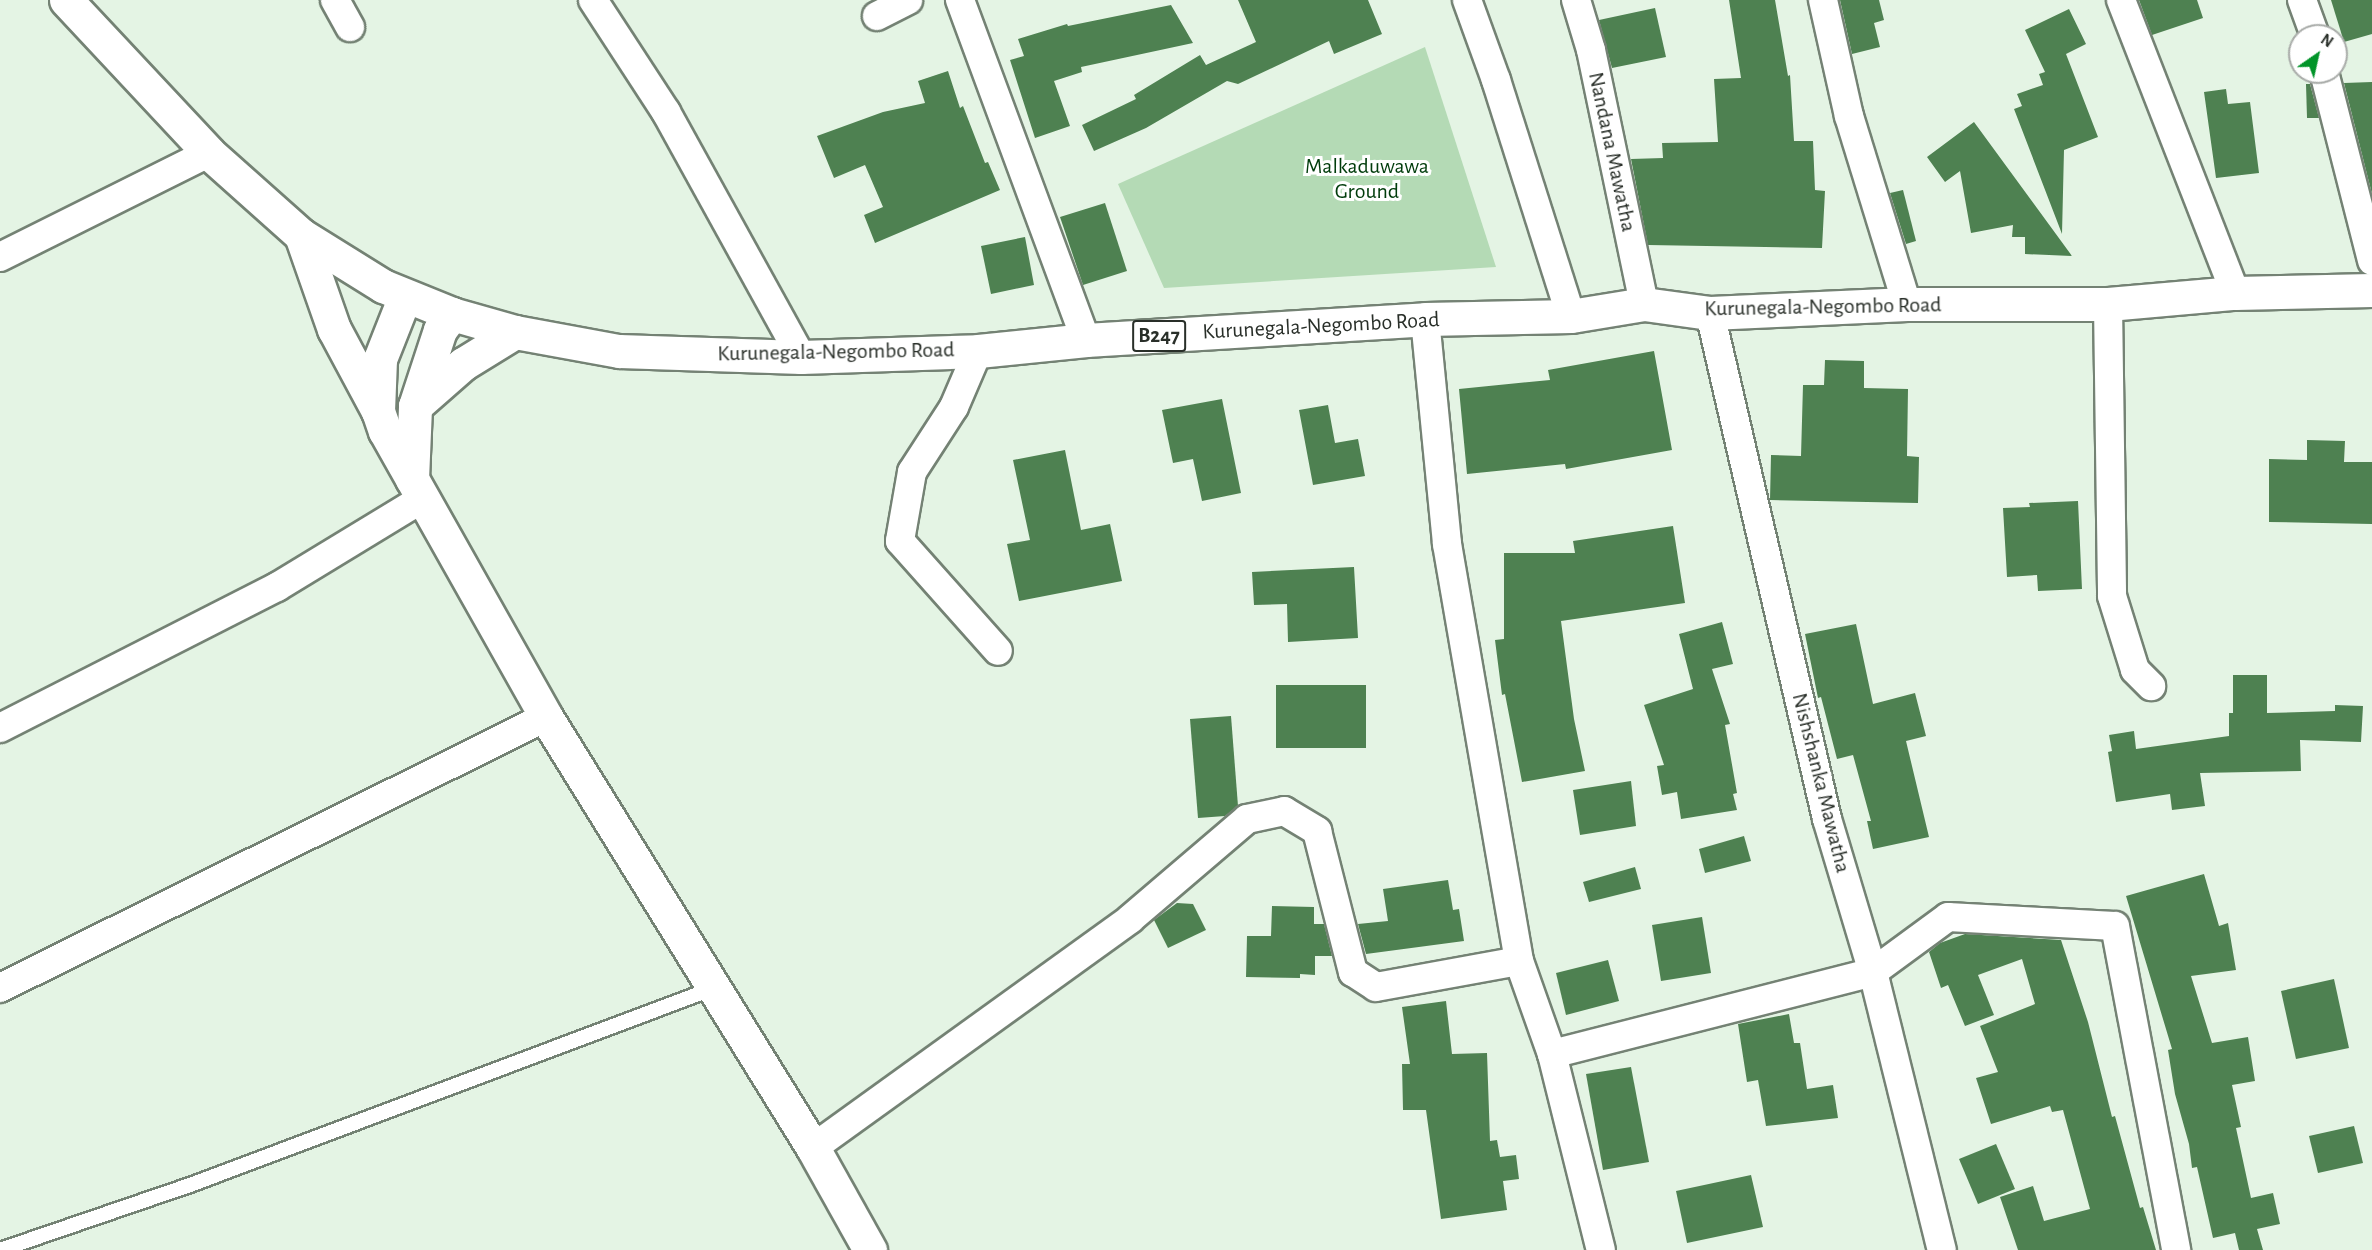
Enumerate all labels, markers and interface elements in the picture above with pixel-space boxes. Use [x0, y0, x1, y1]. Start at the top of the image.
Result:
north arrow [2288, 24, 2348, 84]
text: N [2318, 31, 2336, 50]
street label: Nandana Mawatha [1582, 70, 1642, 234]
park label: Malkaduwawa Ground [1305, 153, 1429, 204]
street label: Kurunegala-Negombo Road [1704, 292, 1942, 322]
street label: Kurunegala-Negombo Road [1202, 307, 1440, 345]
road number: B247 [1132, 318, 1186, 354]
street label: Kurunegala-Negombo Road [717, 337, 955, 367]
street label: Nishshanka Mawatha [1786, 690, 1856, 876]

